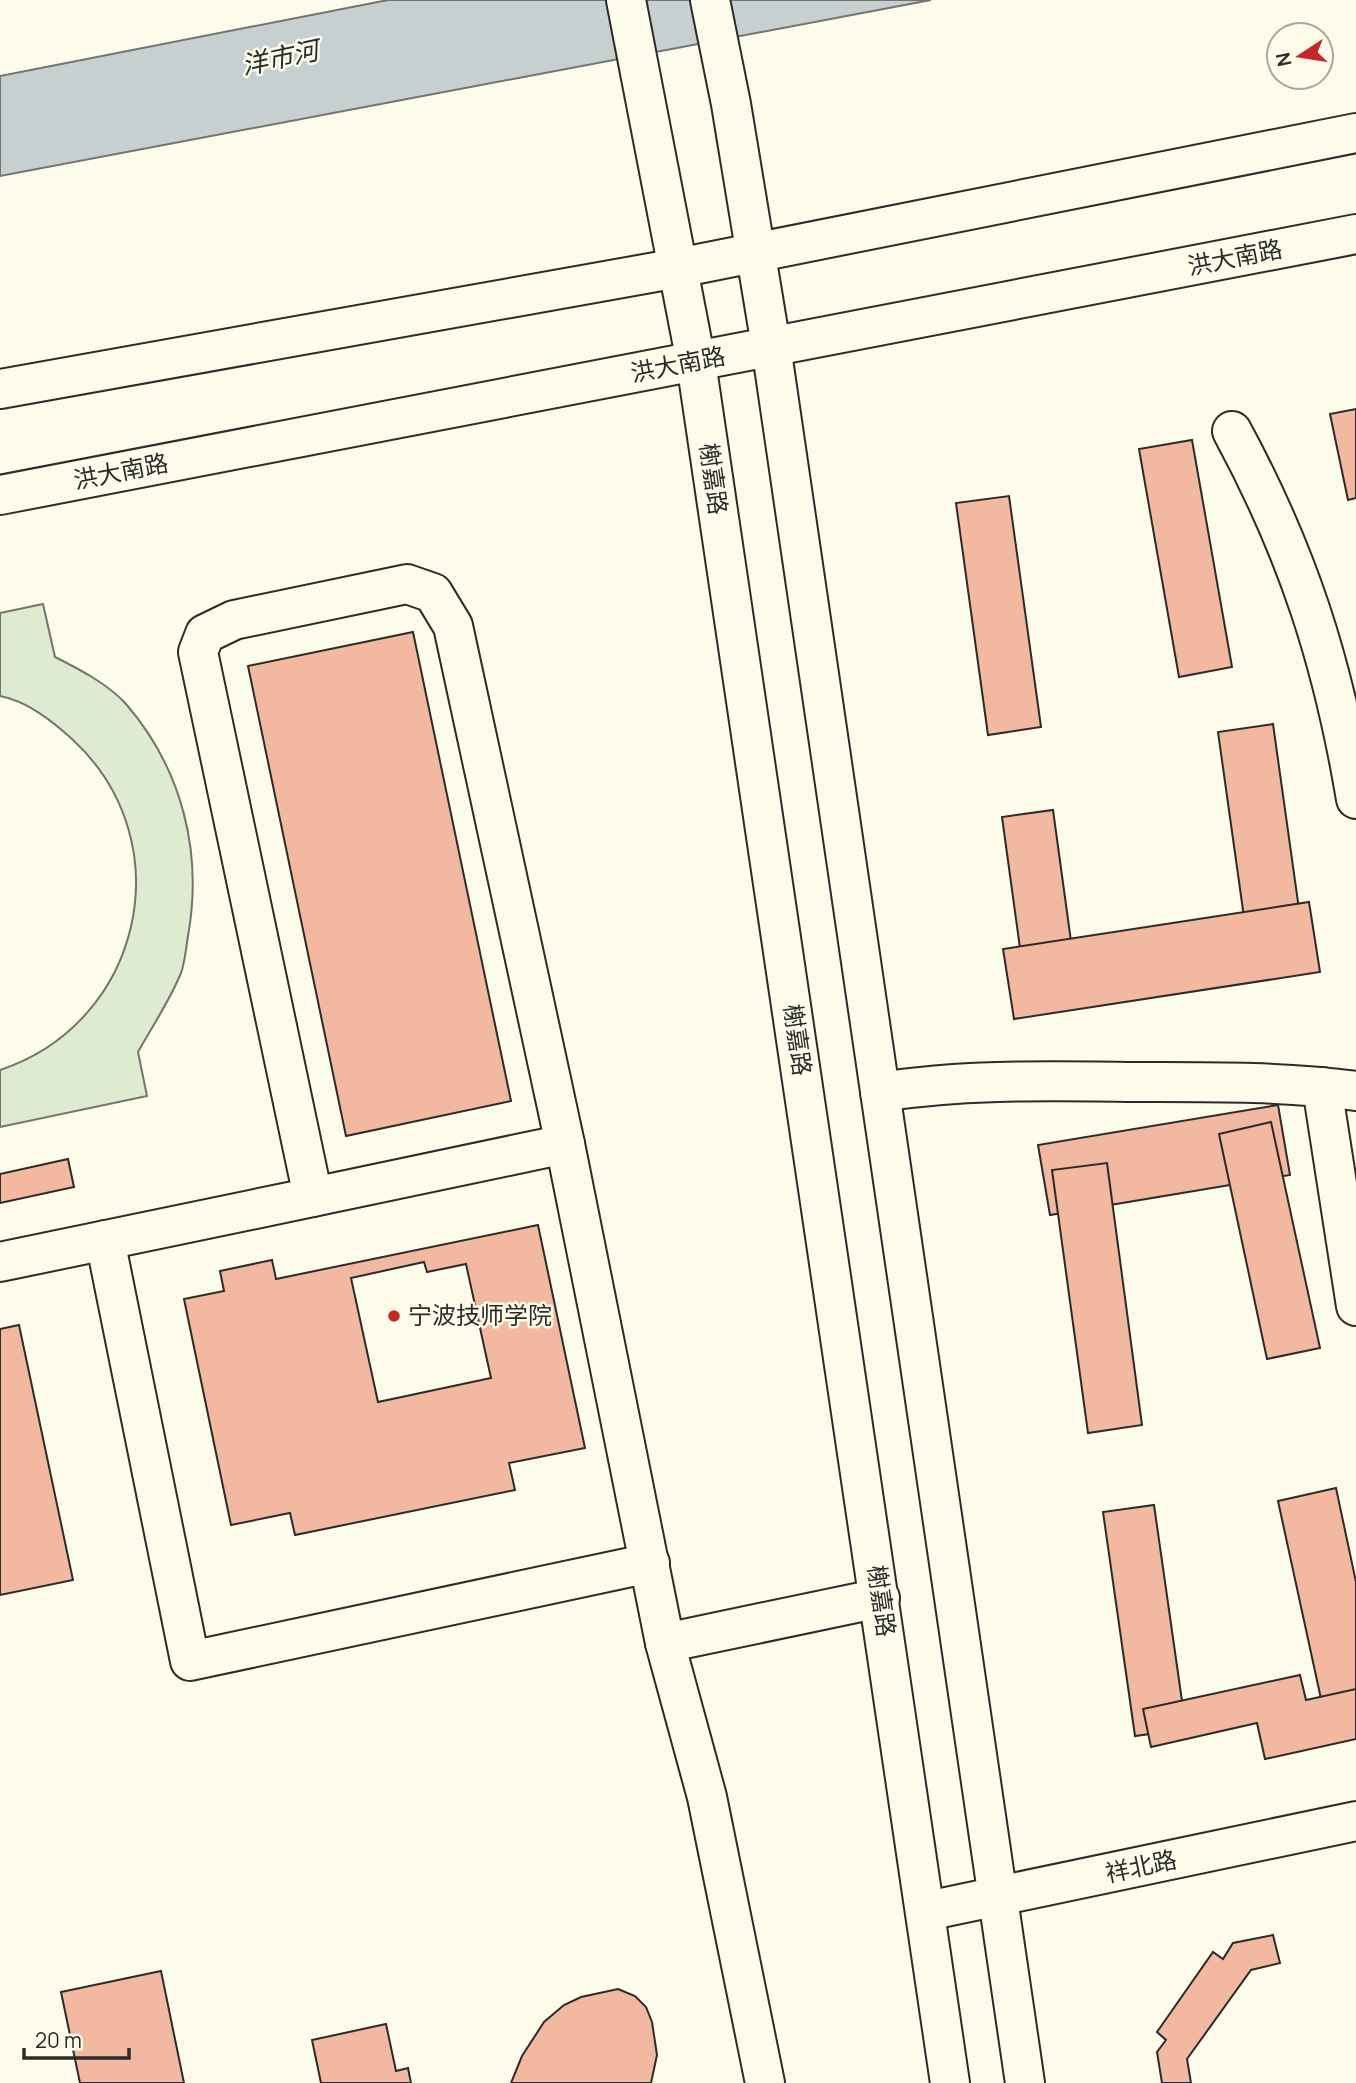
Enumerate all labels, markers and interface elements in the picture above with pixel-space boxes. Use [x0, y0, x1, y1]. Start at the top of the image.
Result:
north arrow [1265, 21, 1335, 91]
water label: 洋市河 [238, 30, 327, 83]
text: N [1269, 50, 1298, 69]
street label: 洪大南路 [1184, 231, 1285, 282]
street label: 洪大南路 [627, 338, 728, 389]
street label: 榭嘉路 [693, 441, 736, 517]
street label: 洪大南路 [70, 445, 171, 496]
street label: 榭嘉路 [777, 1002, 820, 1078]
place label: 宁波技师学院 [408, 1298, 552, 1331]
marker: 宁波技师学院 [386, 1308, 402, 1324]
street label: 榭嘉路 [861, 1563, 904, 1639]
street label: 祥北路 [1102, 1842, 1179, 1889]
scale bar [24, 2016, 130, 2060]
text: 20 m [35, 2026, 82, 2054]

